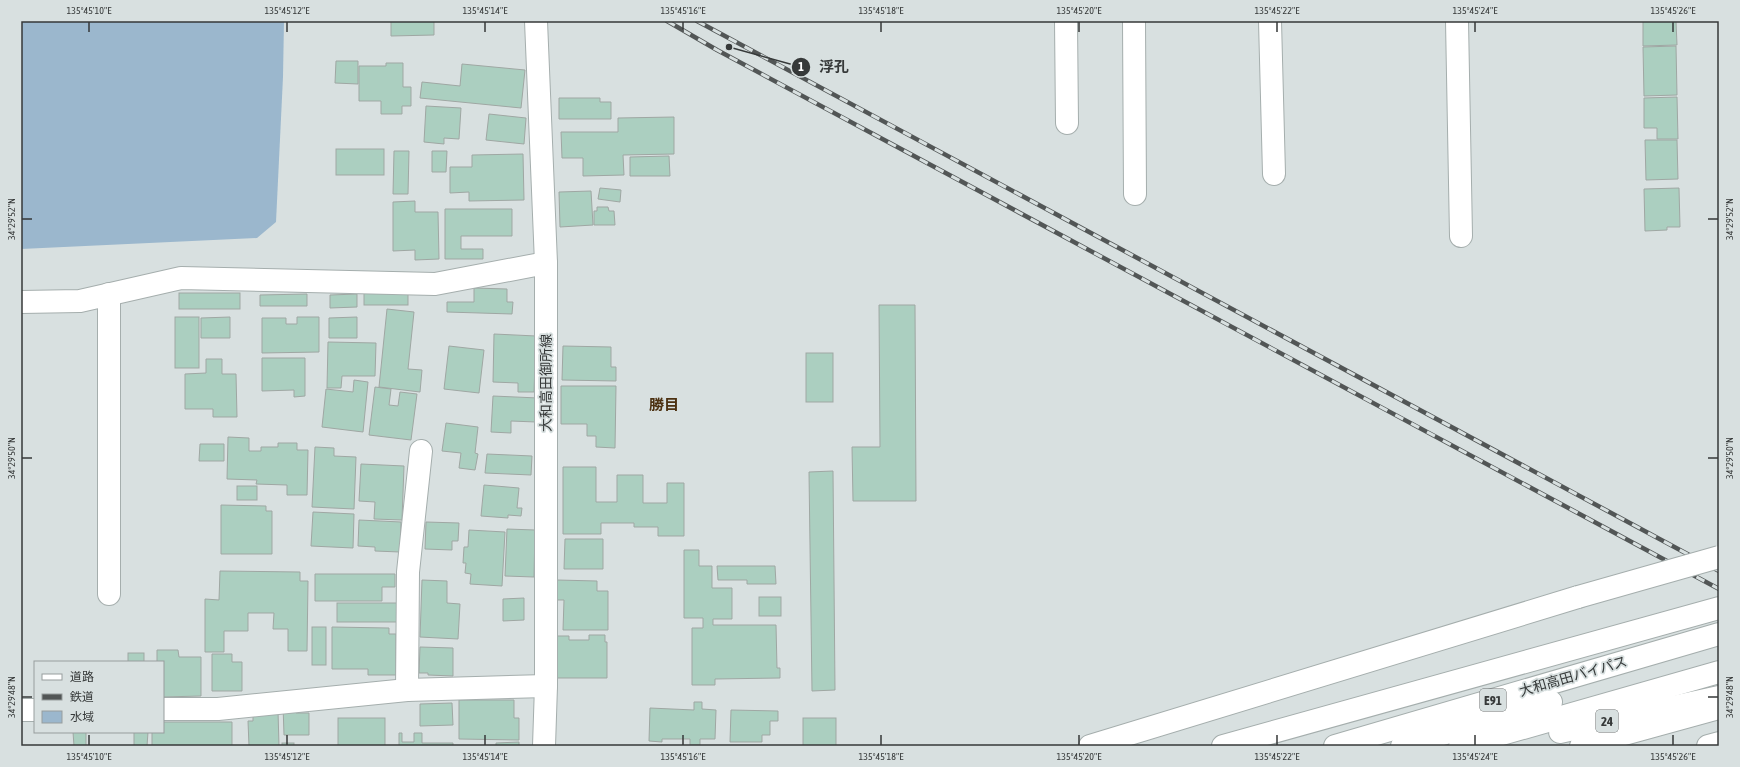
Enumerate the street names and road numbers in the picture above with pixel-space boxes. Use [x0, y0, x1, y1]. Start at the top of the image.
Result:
street label: 大和高田御所線 [538, 334, 554, 432]
street label: 大和高田バイパス [1517, 653, 1629, 699]
road number: E91 [1480, 689, 1506, 711]
road number: 24 [1596, 710, 1618, 732]

